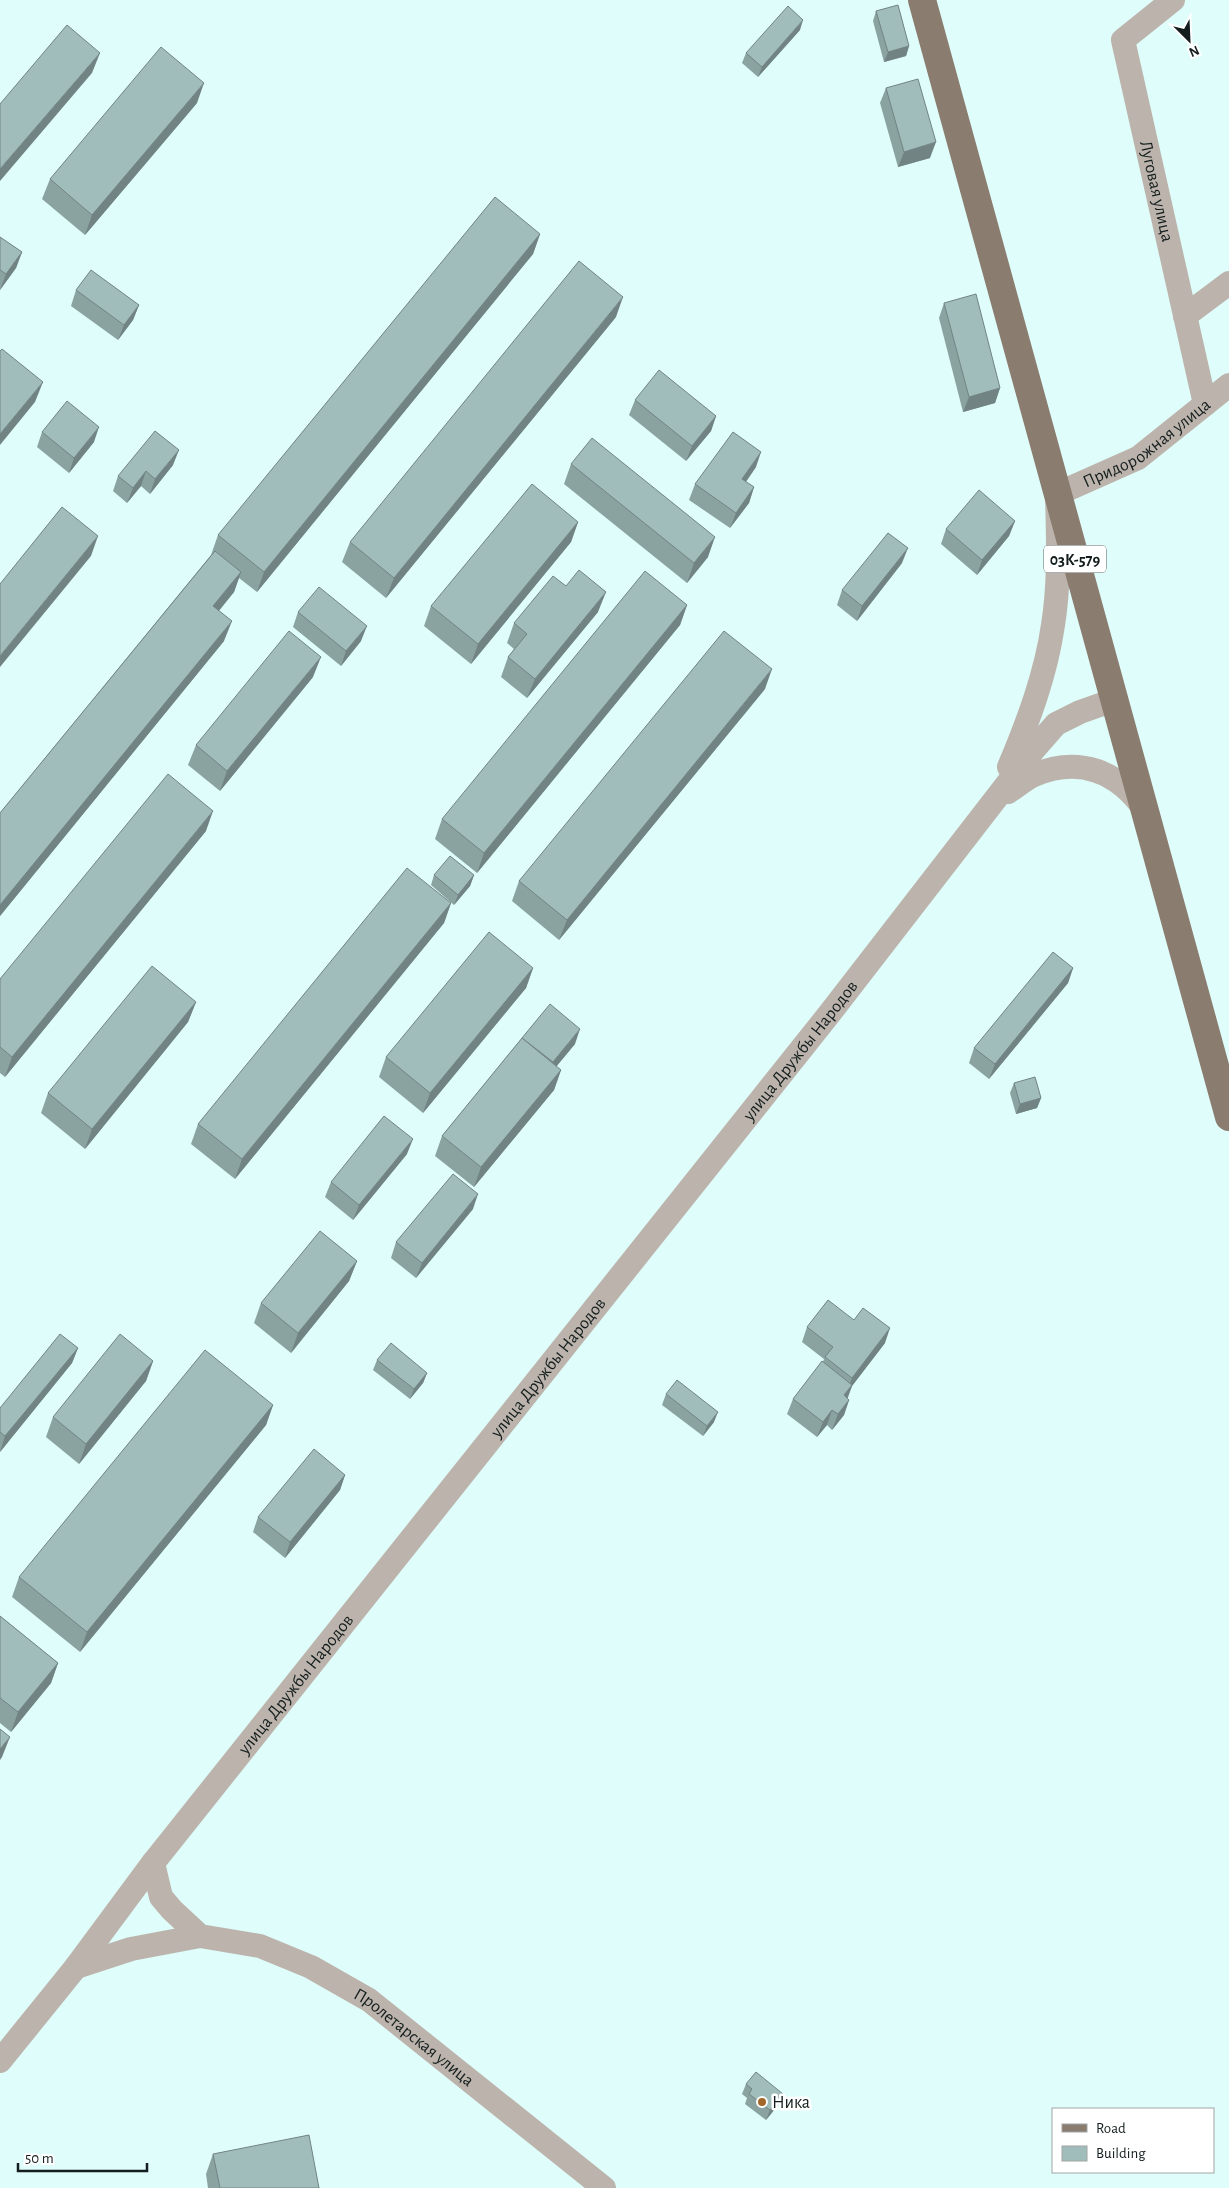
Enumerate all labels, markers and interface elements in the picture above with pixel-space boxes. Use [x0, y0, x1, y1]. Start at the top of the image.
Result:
north arrow [1164, 15, 1214, 65]
text: N [1187, 43, 1201, 59]
street label: Луговая улица [1136, 139, 1176, 244]
street label: Придорожная улица [1080, 396, 1214, 491]
road number: 03К-579 [1044, 546, 1106, 572]
street label: улица Дружбы Народов [739, 978, 862, 1125]
street label: улица Дружбы Народов [487, 1295, 610, 1442]
street label: улица Дружбы Народов [235, 1611, 357, 1759]
street label: Пролетарская улица [350, 1985, 477, 2090]
place label: Ника [772, 2094, 810, 2112]
marker: Ника [756, 2096, 768, 2108]
legend [1052, 2108, 1214, 2173]
text: Road [1096, 2121, 1126, 2136]
scale bar [18, 2140, 146, 2172]
text: Building [1096, 2146, 1146, 2161]
text: 50 m [25, 2151, 54, 2166]

